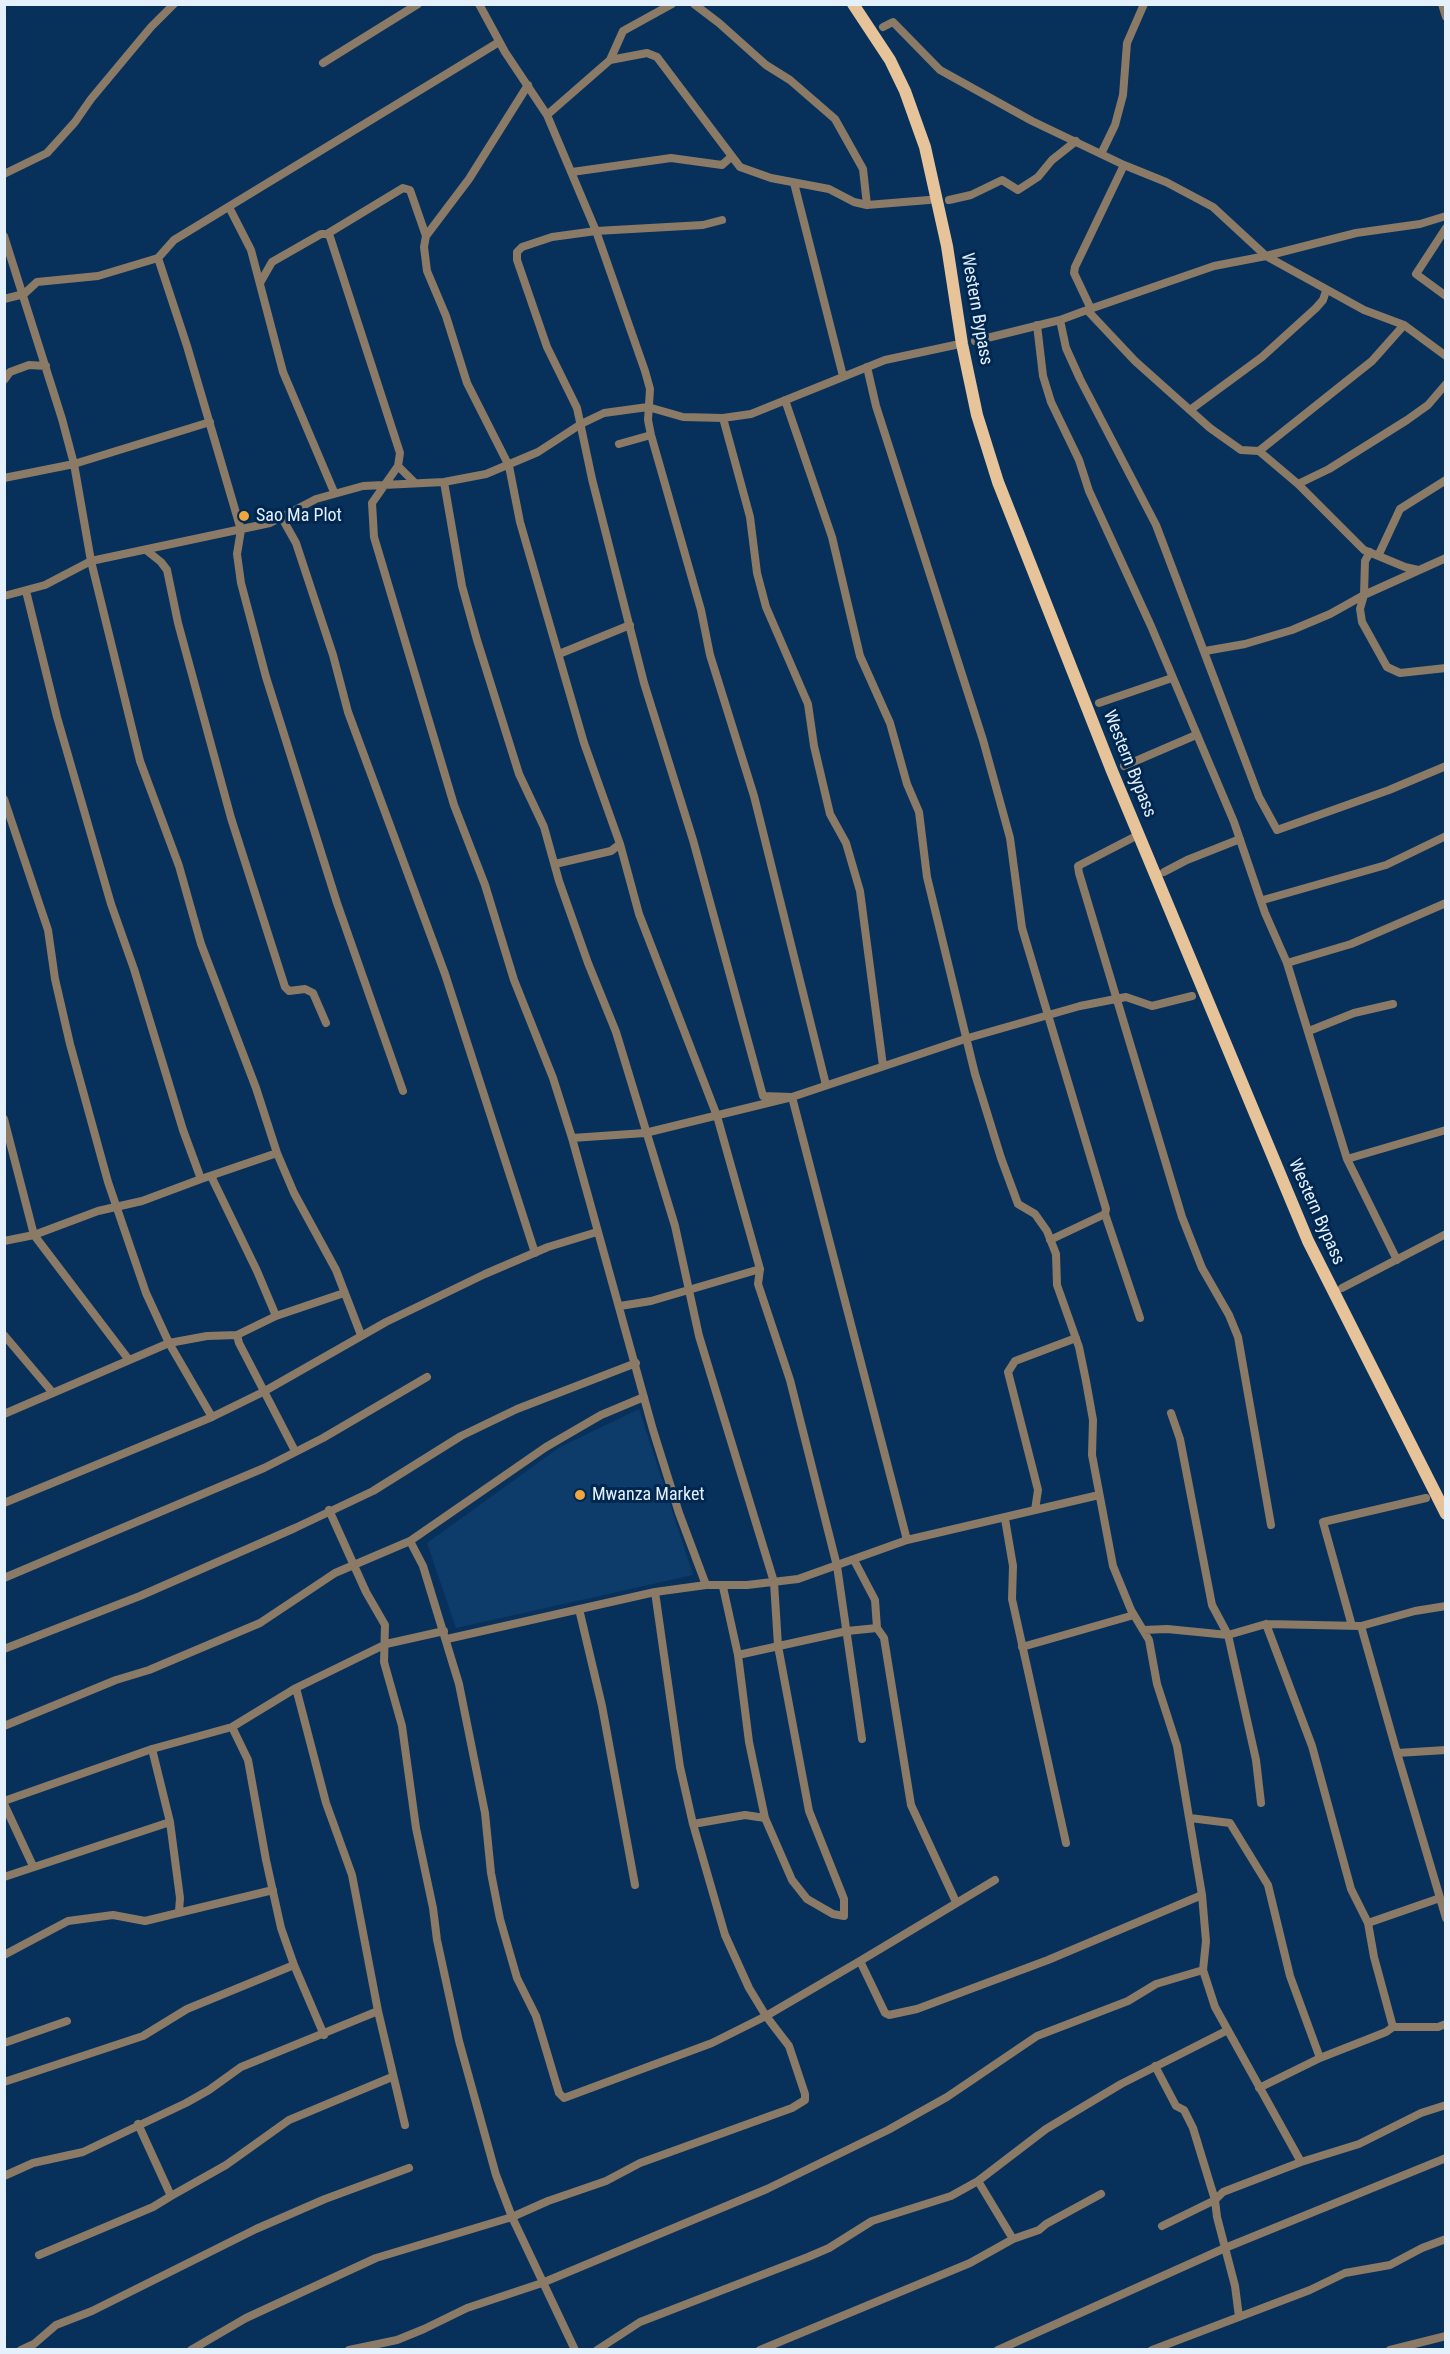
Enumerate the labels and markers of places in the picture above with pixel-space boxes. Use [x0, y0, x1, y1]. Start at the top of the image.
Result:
place label: Sao Ma Plot [256, 505, 342, 527]
marker: Sao Ma Plot [237, 509, 251, 523]
place label: Mwanza Market [592, 1484, 705, 1506]
marker: Mwanza Market [573, 1488, 587, 1502]

